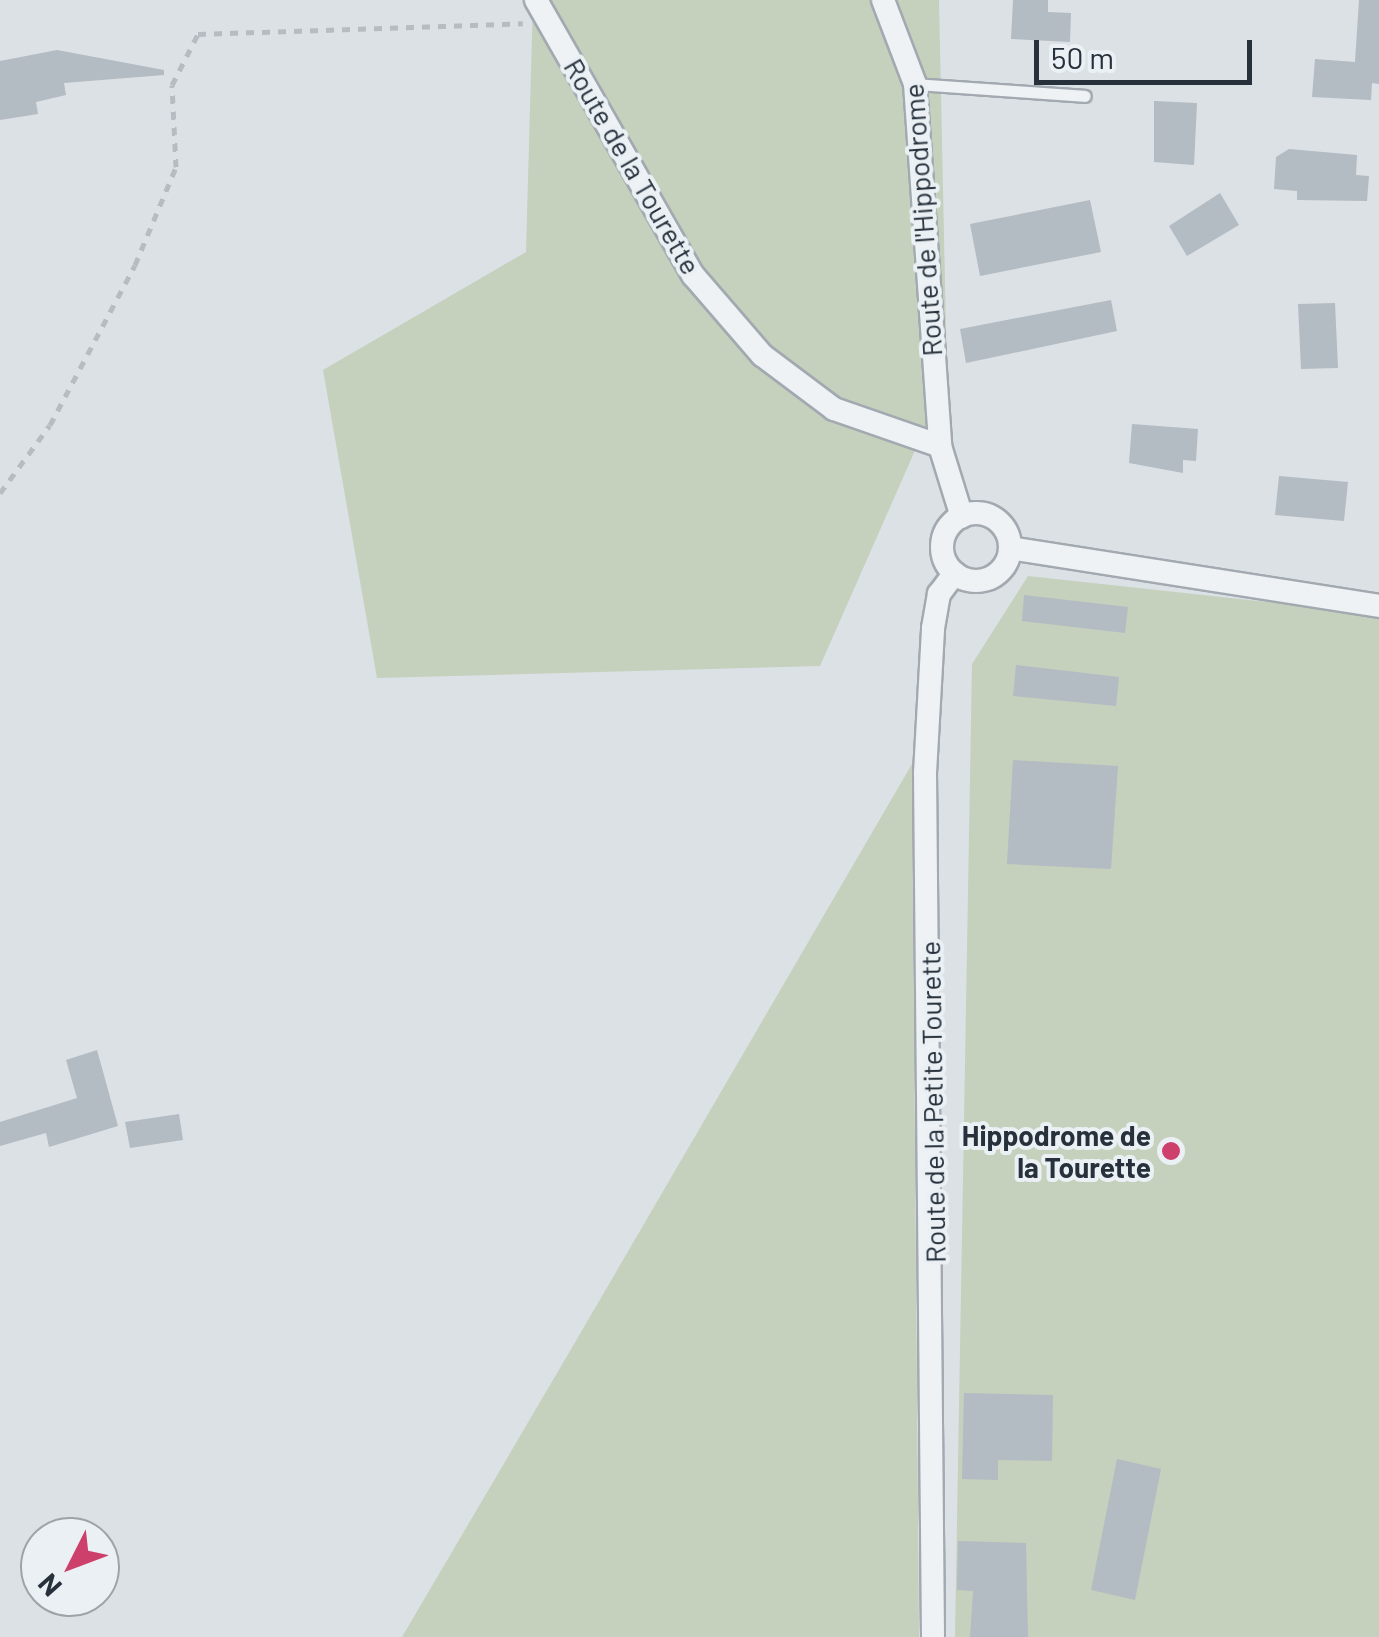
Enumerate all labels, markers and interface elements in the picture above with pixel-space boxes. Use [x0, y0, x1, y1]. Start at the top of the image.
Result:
scale bar [1039, 20, 1256, 82]
text: 50 m [1051, 39, 1114, 75]
street label: Route de la Tourette [558, 52, 708, 280]
street label: Route de l'Hippodrome [896, 82, 948, 358]
street label: Route de la Petite Tourette [912, 941, 952, 1263]
place label: Hippodrome de la Tourette [962, 1118, 1151, 1184]
marker: Hippodrome de la Tourette [1160, 1140, 1182, 1162]
north arrow [20, 1517, 120, 1617]
text: N [30, 1567, 68, 1604]

